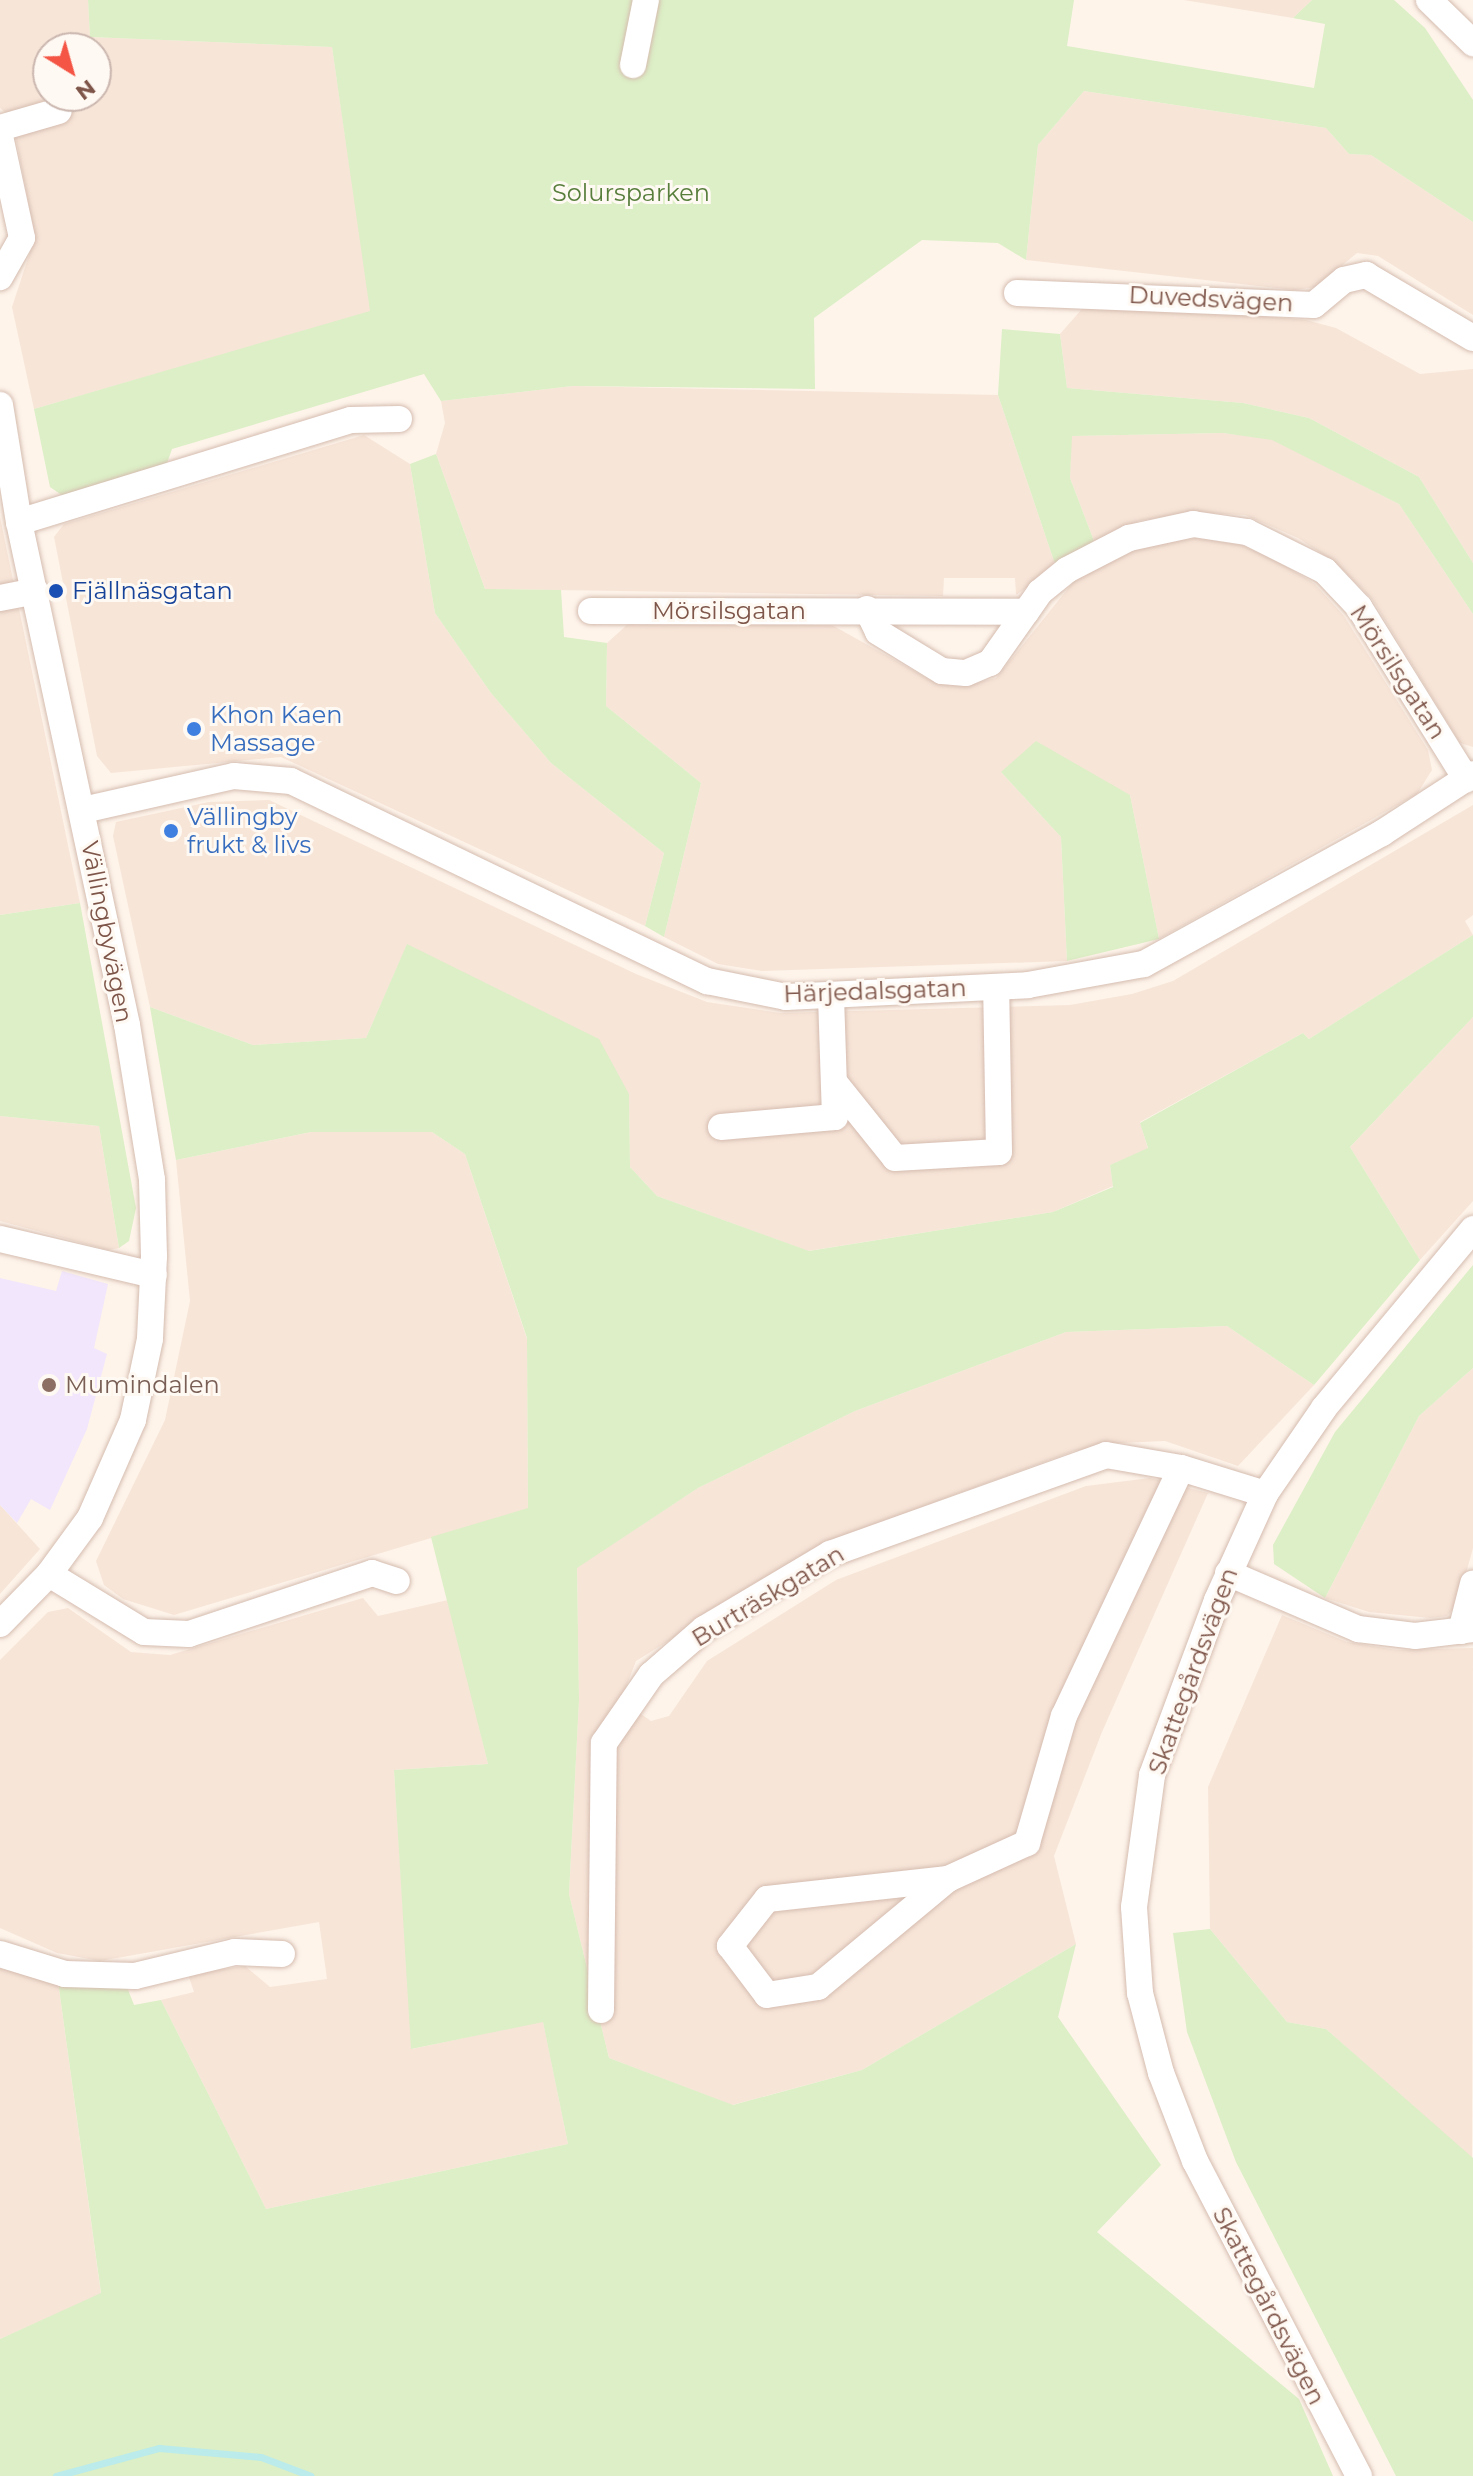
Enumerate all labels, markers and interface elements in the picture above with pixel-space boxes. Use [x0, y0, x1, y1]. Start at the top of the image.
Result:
north arrow [32, 32, 112, 112]
text: N [70, 74, 101, 106]
park label: Solursparken [552, 179, 710, 207]
street label: Duvedsvägen [1128, 280, 1294, 318]
place label: Fjällnäsgatan [72, 577, 233, 605]
marker: Fjällnäsgatan [47, 582, 65, 600]
street label: Mörsilsgatan [652, 597, 806, 625]
street label: Mörsilsgatan [1344, 600, 1452, 744]
place label: Khon Kaen Massage [210, 701, 342, 757]
marker: Khon Kaen Massage [185, 720, 203, 738]
place label: Vällingby frukt & livs [187, 803, 311, 859]
marker: Vällingby frukt & livs [162, 822, 180, 840]
street label: Vällingbyvägen [75, 839, 139, 1025]
street label: Härjedalsgatan [783, 973, 967, 1009]
place label: Mumindalen [65, 1371, 220, 1399]
marker: Mumindalen [40, 1376, 58, 1394]
street label: Burträskgatan [687, 1539, 849, 1653]
street label: Skattegårdsvägen [1142, 1564, 1244, 1778]
street label: Skattegårdsvägen [1207, 2202, 1331, 2410]

